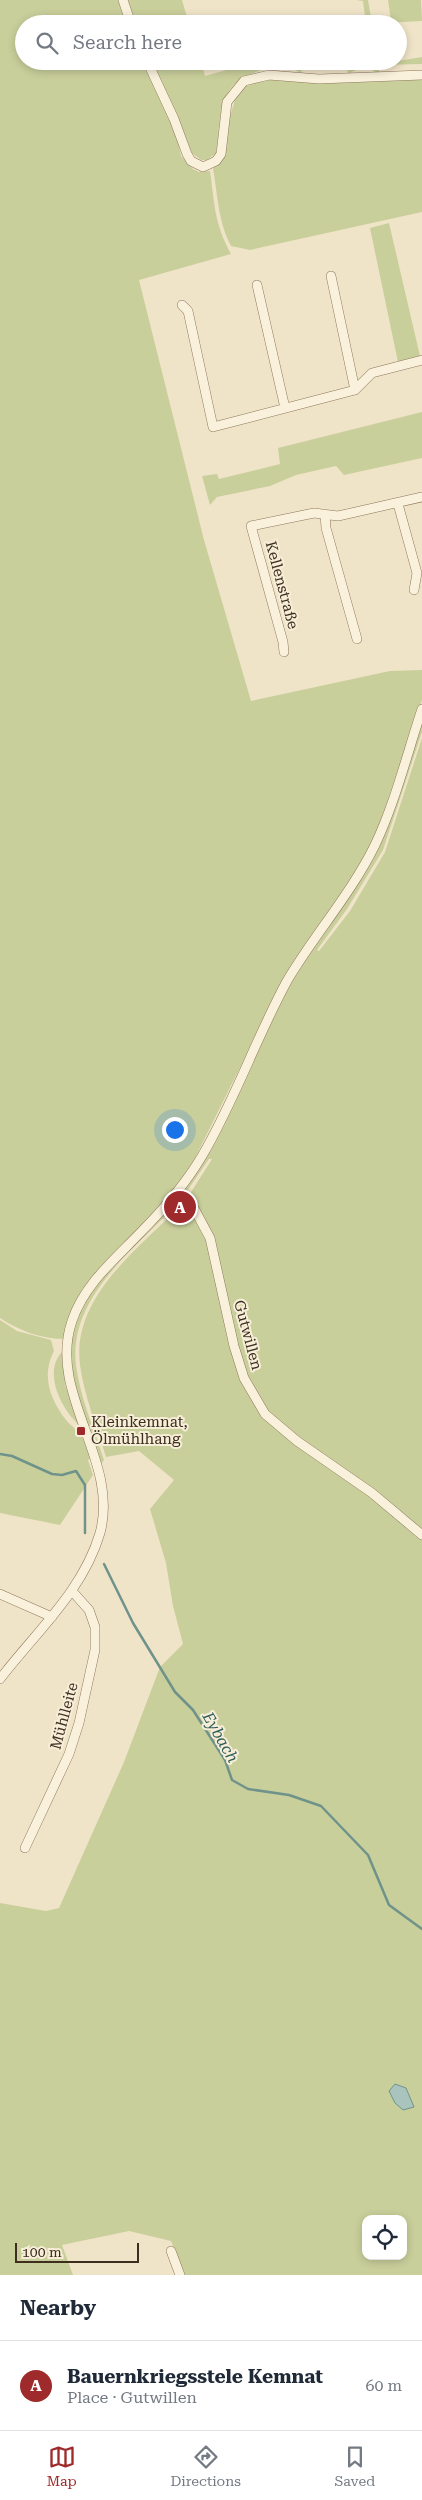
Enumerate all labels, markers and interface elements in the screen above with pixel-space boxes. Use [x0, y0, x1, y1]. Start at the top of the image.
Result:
search box [15, 15, 407, 70]
icon: search [33, 29, 61, 57]
text: Search here [73, 31, 182, 54]
street label: Kellenstraße [262, 539, 302, 631]
your location [162, 1117, 188, 1143]
pin: A [164, 1188, 196, 1226]
street label: Gutwillen [230, 1298, 266, 1372]
place label: Kleinkemnat, Ölmühlhang [91, 1413, 188, 1448]
marker: Kleinkemnat, Ölmühlhang [75, 1425, 87, 1437]
street label: Mühlleite [46, 1680, 82, 1752]
water label: Eybach [198, 1708, 243, 1766]
map controls [362, 2215, 407, 2260]
button: locate [362, 2215, 407, 2260]
scale bar [15, 2240, 139, 2263]
text: 100 m [22, 2244, 62, 2260]
text: Nearby [20, 2296, 96, 2320]
text: Bauernkriegsstele Kemnat [67, 2365, 323, 2388]
text: A [30, 2376, 42, 2395]
text: 60 m [365, 2376, 402, 2395]
text: Place · Gutwillen [67, 2388, 197, 2407]
tab: Map [47, 2443, 77, 2489]
tab: Directions [170, 2443, 241, 2489]
tab: Saved [335, 2443, 375, 2489]

